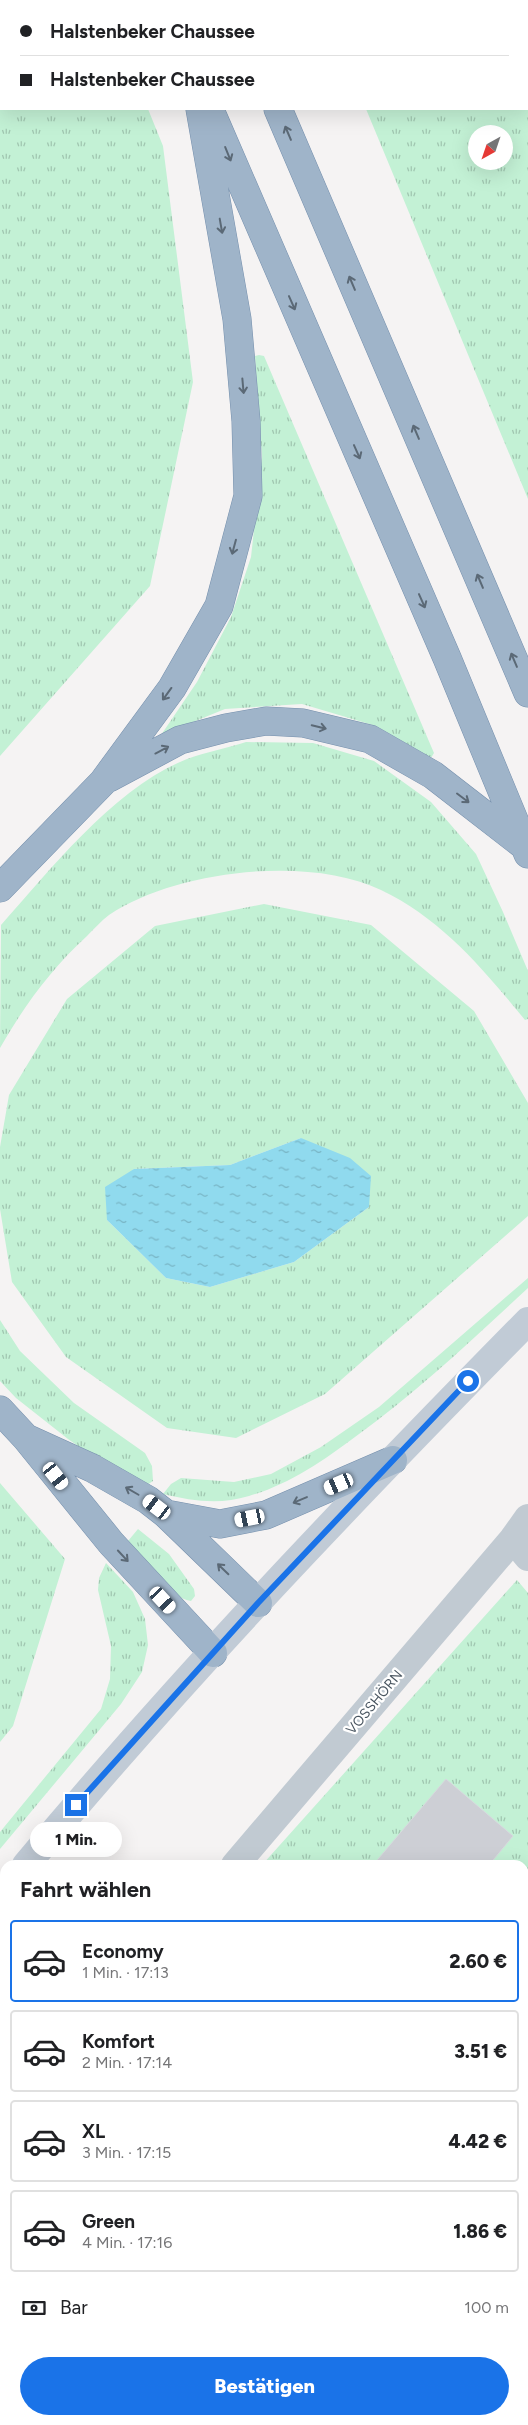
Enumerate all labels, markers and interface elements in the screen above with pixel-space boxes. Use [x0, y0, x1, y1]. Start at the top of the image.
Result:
text: Halstenbeker Chaussee [50, 20, 255, 43]
text: Halstenbeker Chaussee [50, 68, 255, 91]
north arrow [468, 125, 512, 170]
map controls [468, 125, 513, 170]
one-way arrow [283, 126, 292, 141]
one-way arrow [224, 146, 233, 161]
one-way arrow [216, 217, 226, 233]
one-way arrow [346, 276, 356, 291]
one-way arrow [288, 295, 298, 310]
one-way arrow [238, 378, 248, 394]
one-way arrow [410, 425, 420, 440]
one-way arrow [353, 444, 363, 459]
one-way arrow [229, 539, 238, 555]
one-way arrow [474, 574, 484, 589]
one-way arrow [417, 593, 427, 608]
one-way arrow [508, 653, 518, 668]
one-way arrow [162, 686, 172, 700]
one-way arrow [310, 723, 326, 732]
one-way arrow [154, 745, 168, 755]
one-way arrow [456, 793, 470, 803]
route start [457, 1370, 479, 1392]
car [40, 1460, 71, 1492]
car [322, 1471, 355, 1497]
one-way arrow [125, 1486, 140, 1496]
car [140, 1492, 173, 1522]
one-way arrow [293, 1496, 308, 1505]
car [233, 1508, 266, 1528]
one-way arrow [117, 1550, 129, 1563]
one-way arrow [217, 1563, 229, 1575]
car [147, 1584, 178, 1616]
street label: VOSSHÖRN [343, 1667, 406, 1738]
route end [65, 1794, 87, 1816]
callout: 1 Min. [30, 1822, 122, 1858]
text: 1 Min. [55, 1830, 97, 1849]
text: Fahrt wählen [20, 1876, 151, 1903]
icon: car [22, 1939, 67, 1984]
text: Economy [82, 1940, 164, 1963]
text: 2.60 € [449, 1950, 507, 1973]
text: 1 Min. · 17:13 [82, 1963, 169, 1982]
icon: car [22, 2029, 67, 2074]
text: Komfort [82, 2030, 155, 2053]
text: 3.51 € [454, 2040, 507, 2063]
text: 2 Min. · 17:14 [82, 2053, 172, 2072]
icon: car [22, 2119, 67, 2164]
text: XL [82, 2120, 105, 2143]
text: 4.42 € [449, 2130, 507, 2153]
text: 3 Min. · 17:15 [82, 2143, 171, 2162]
icon: car [22, 2209, 67, 2254]
text: Green [82, 2210, 135, 2233]
text: 1.86 € [453, 2220, 507, 2243]
text: 4 Min. · 17:16 [82, 2233, 172, 2252]
icon: cash [20, 2294, 48, 2322]
text: Bar [60, 2296, 88, 2319]
text: 100 m [464, 2298, 509, 2317]
button: Bestätigen [20, 2357, 509, 2415]

